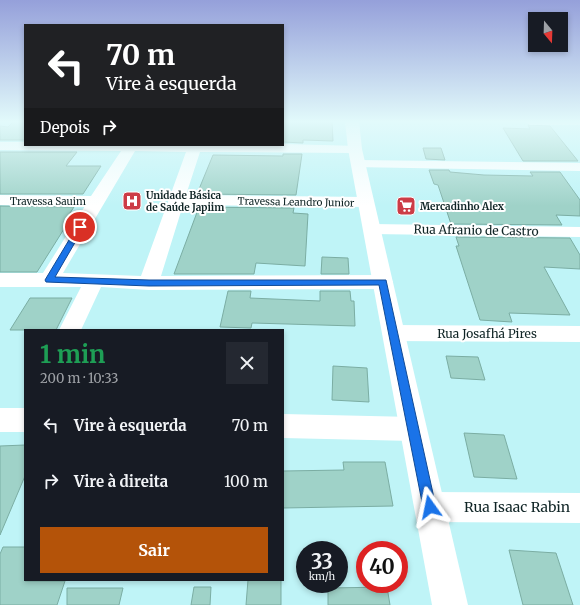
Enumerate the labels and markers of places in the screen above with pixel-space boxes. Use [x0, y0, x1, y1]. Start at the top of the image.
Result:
place label: Unidade Básica de Saúde Japiim [146, 189, 224, 214]
hospital icon: Unidade Básica de Saúde Japiim [121, 190, 143, 212]
supermarket icon: Mercadinho Alex [395, 195, 417, 217]
place label: Mercadinho Alex [420, 200, 505, 213]
pin [63, 210, 97, 244]

